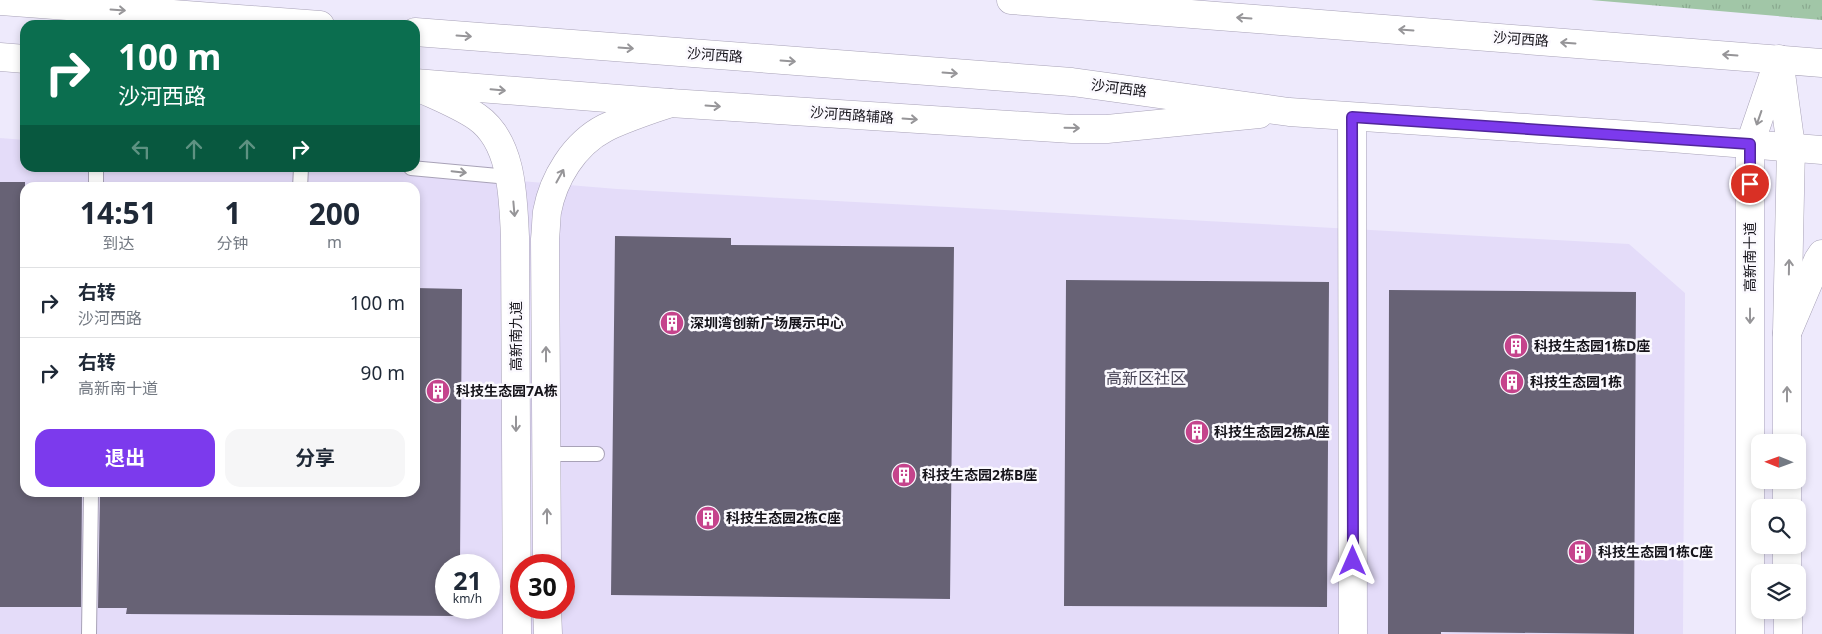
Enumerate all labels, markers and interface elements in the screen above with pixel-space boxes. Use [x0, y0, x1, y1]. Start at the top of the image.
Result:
one-way arrow [110, 5, 126, 14]
one-way arrow [1237, 13, 1253, 23]
one-way arrow [1399, 26, 1415, 35]
street label: 沙河西路 [1492, 27, 1550, 50]
one-way arrow [455, 31, 471, 41]
text: 100 m [118, 33, 221, 80]
one-way arrow [1561, 38, 1577, 48]
icon: right [35, 40, 100, 105]
street label: 沙河西路 [686, 43, 744, 66]
one-way arrow [617, 44, 633, 53]
one-way arrow [1723, 51, 1739, 60]
one-way arrow [779, 56, 795, 65]
one-way arrow [941, 68, 957, 78]
street label: 沙河西路 [1090, 75, 1148, 100]
text: 沙河西路 [118, 80, 206, 110]
one-way arrow [490, 85, 506, 94]
one-way arrow [705, 102, 721, 111]
street label: 沙河西路辅路 [809, 102, 895, 127]
one-way arrow [1753, 110, 1763, 126]
one-way arrow [902, 114, 918, 123]
one-way arrow [1064, 124, 1080, 133]
icon: left [127, 135, 155, 163]
icon: ahead [180, 135, 208, 163]
icon: ahead [233, 135, 261, 163]
icon: right [286, 135, 314, 163]
pin [1729, 163, 1771, 205]
one-way arrow [451, 167, 467, 177]
one-way arrow [555, 169, 565, 184]
icon: arrive [1736, 170, 1764, 198]
text: 14:51 [80, 192, 157, 233]
text: 1 [224, 192, 241, 233]
text: 200 [309, 193, 360, 234]
one-way arrow [509, 200, 518, 216]
street label: 高新南十道 [1740, 222, 1759, 292]
text: m [327, 231, 342, 253]
text: 到达 [102, 232, 134, 254]
text: 分钟 [217, 232, 249, 254]
one-way arrow [1784, 259, 1793, 275]
text: 右转 [78, 279, 116, 305]
icon: right [35, 289, 63, 317]
text: 100 m [350, 290, 405, 316]
street label: 高新南九道 [506, 301, 525, 371]
text: 沙河西路 [78, 307, 142, 329]
one-way arrow [1745, 307, 1755, 323]
building icon: 深圳湾创新广场展示中心 [659, 310, 685, 336]
place label: 深圳湾创新广场展示中心 [690, 313, 844, 332]
building icon: 科技生态园1栋D座 [1503, 333, 1529, 359]
place label: 科技生态园1栋D座 [1534, 336, 1650, 355]
one-way arrow [541, 346, 551, 362]
text: 右转 [78, 349, 116, 375]
icon: right [35, 359, 63, 387]
text: 90 m [361, 360, 405, 386]
district label: 高新区社区 [1106, 367, 1186, 389]
building icon: 科技生态园1栋 [1499, 369, 1525, 395]
place label: 科技生态园1栋 [1530, 372, 1622, 391]
text: 高新南十道 [78, 377, 158, 399]
building icon: 科技生态园7A栋 [425, 378, 451, 404]
place label: 科技生态园7A栋 [456, 381, 558, 400]
one-way arrow [1782, 386, 1792, 402]
one-way arrow [511, 415, 521, 431]
building icon: 科技生态园2栋A座 [1184, 419, 1210, 445]
place label: 科技生态园2栋A座 [1214, 422, 1330, 441]
button: 退出 [35, 429, 215, 487]
button: 分享 [225, 429, 405, 487]
north arrow [1751, 434, 1806, 489]
map controls [1751, 434, 1806, 619]
building icon: 科技生态园2栋B座 [891, 462, 917, 488]
place label: 科技生态园2栋B座 [922, 465, 1037, 484]
button: search [1751, 499, 1806, 554]
building icon: 科技生态园2栋C座 [695, 505, 721, 531]
place label: 科技生态园2栋C座 [726, 508, 841, 527]
one-way arrow [542, 509, 552, 525]
position arrow [1326, 534, 1378, 586]
building icon: 科技生态园1栋C座 [1567, 539, 1593, 565]
place label: 科技生态园1栋C座 [1598, 542, 1713, 561]
speed limit sign: 30 [510, 554, 575, 619]
text: 21 [453, 563, 482, 597]
button: layers [1751, 564, 1806, 619]
text: km/h [453, 590, 482, 607]

